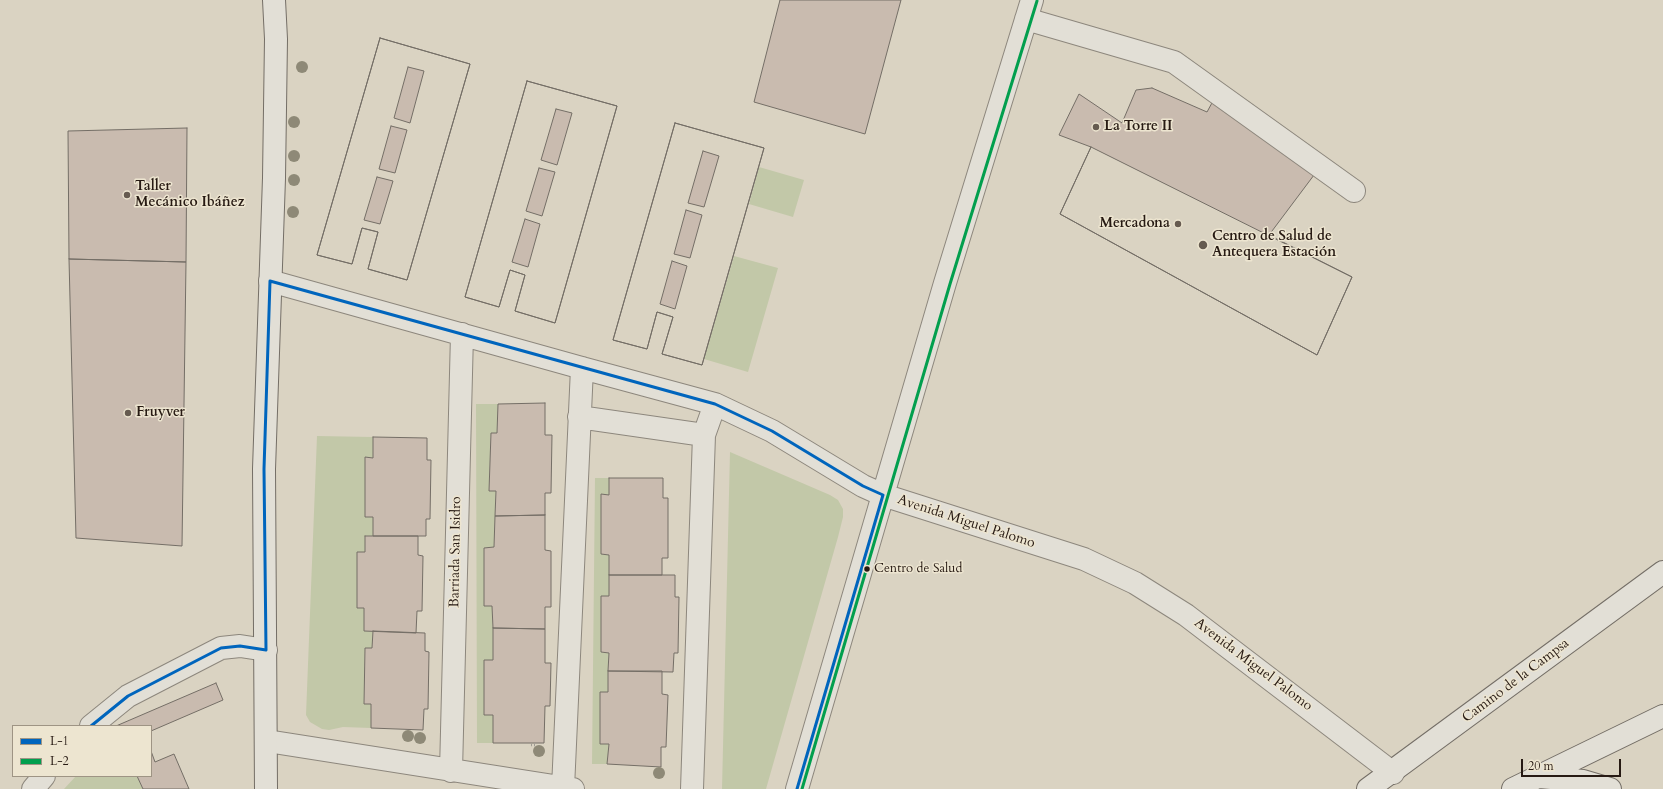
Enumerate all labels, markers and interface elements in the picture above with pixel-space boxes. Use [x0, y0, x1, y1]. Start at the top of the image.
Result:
place label: La Torre II [1104, 119, 1173, 135]
marker: La Torre II [1091, 122, 1101, 132]
place label: Taller Mecánico Ibáñez [135, 179, 245, 212]
marker: Taller Mecánico Ibáñez [122, 190, 132, 200]
place label: Mercadona [1100, 216, 1170, 232]
marker: Mercadona [1173, 219, 1183, 229]
place label: Centro de Salud de Antequera Estación [1212, 229, 1336, 262]
marker: Centro de Salud de Antequera Estación [1197, 239, 1209, 251]
place label: Fruyver [136, 405, 185, 421]
marker: Fruyver [123, 408, 133, 418]
street label: Avenida Miguel Palomo [895, 492, 1037, 552]
street label: Barriada San Isidro [447, 496, 465, 608]
place label: Centro de Salud [874, 561, 962, 577]
marker: Centro de Salud [862, 564, 872, 574]
street label: Avenida Miguel Palomo [1191, 615, 1315, 715]
street label: Camino de la Campsa [1459, 635, 1573, 727]
legend [12, 725, 152, 777]
text: L-1 [50, 733, 69, 749]
scale bar [1523, 751, 1623, 777]
text: L-2 [50, 753, 69, 769]
text: 20 m [1528, 758, 1554, 774]

